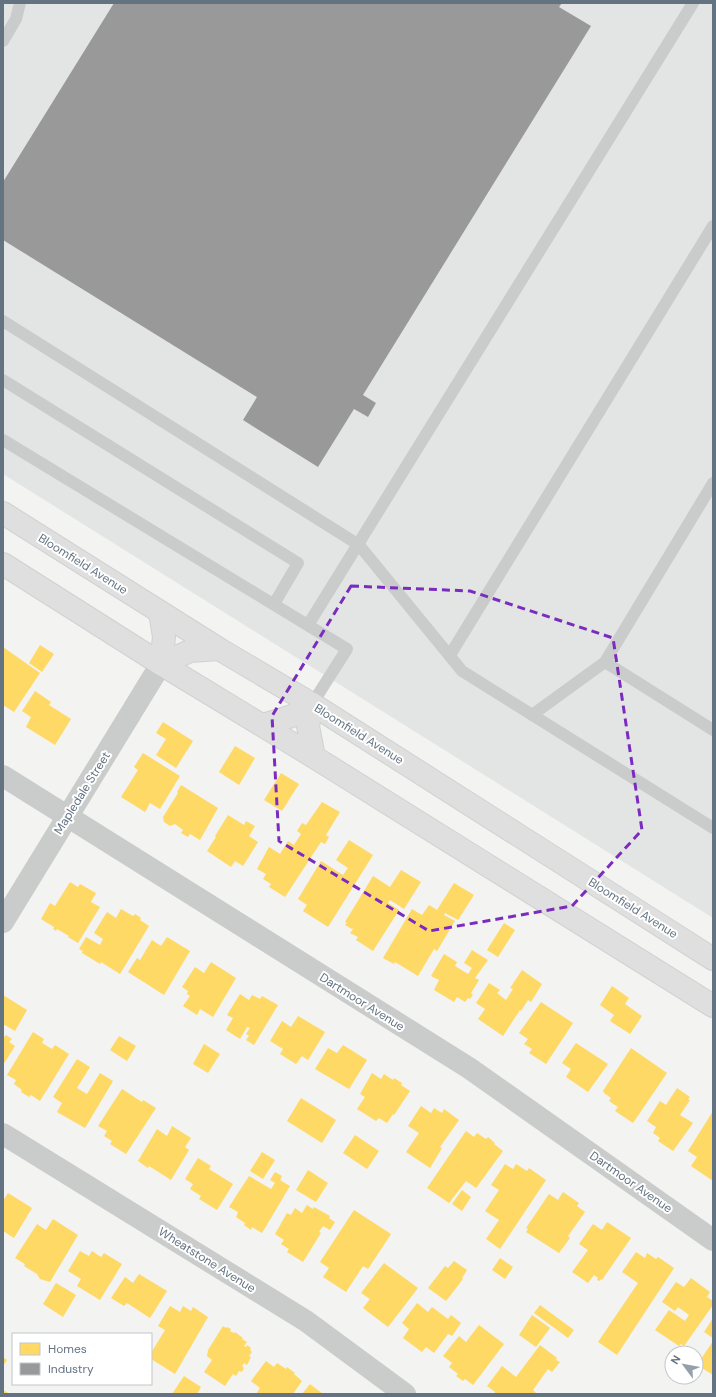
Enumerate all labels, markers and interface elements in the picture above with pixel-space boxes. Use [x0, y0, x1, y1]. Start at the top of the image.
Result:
street label: Bloomfield Avenue [35, 530, 131, 598]
street label: Bloomfield Avenue [311, 700, 407, 768]
street label: Mapledale Street [50, 748, 114, 837]
street label: Bloomfield Avenue [585, 874, 681, 942]
street label: Dartmoor Avenue [317, 969, 408, 1035]
street label: Dartmoor Avenue [587, 1148, 676, 1217]
street label: Wheatstone Avenue [155, 1224, 259, 1296]
legend [12, 1333, 152, 1385]
text: Homes [48, 1341, 87, 1357]
north arrow [664, 1345, 704, 1385]
text: N [667, 1353, 684, 1367]
text: Industry [48, 1361, 94, 1377]

